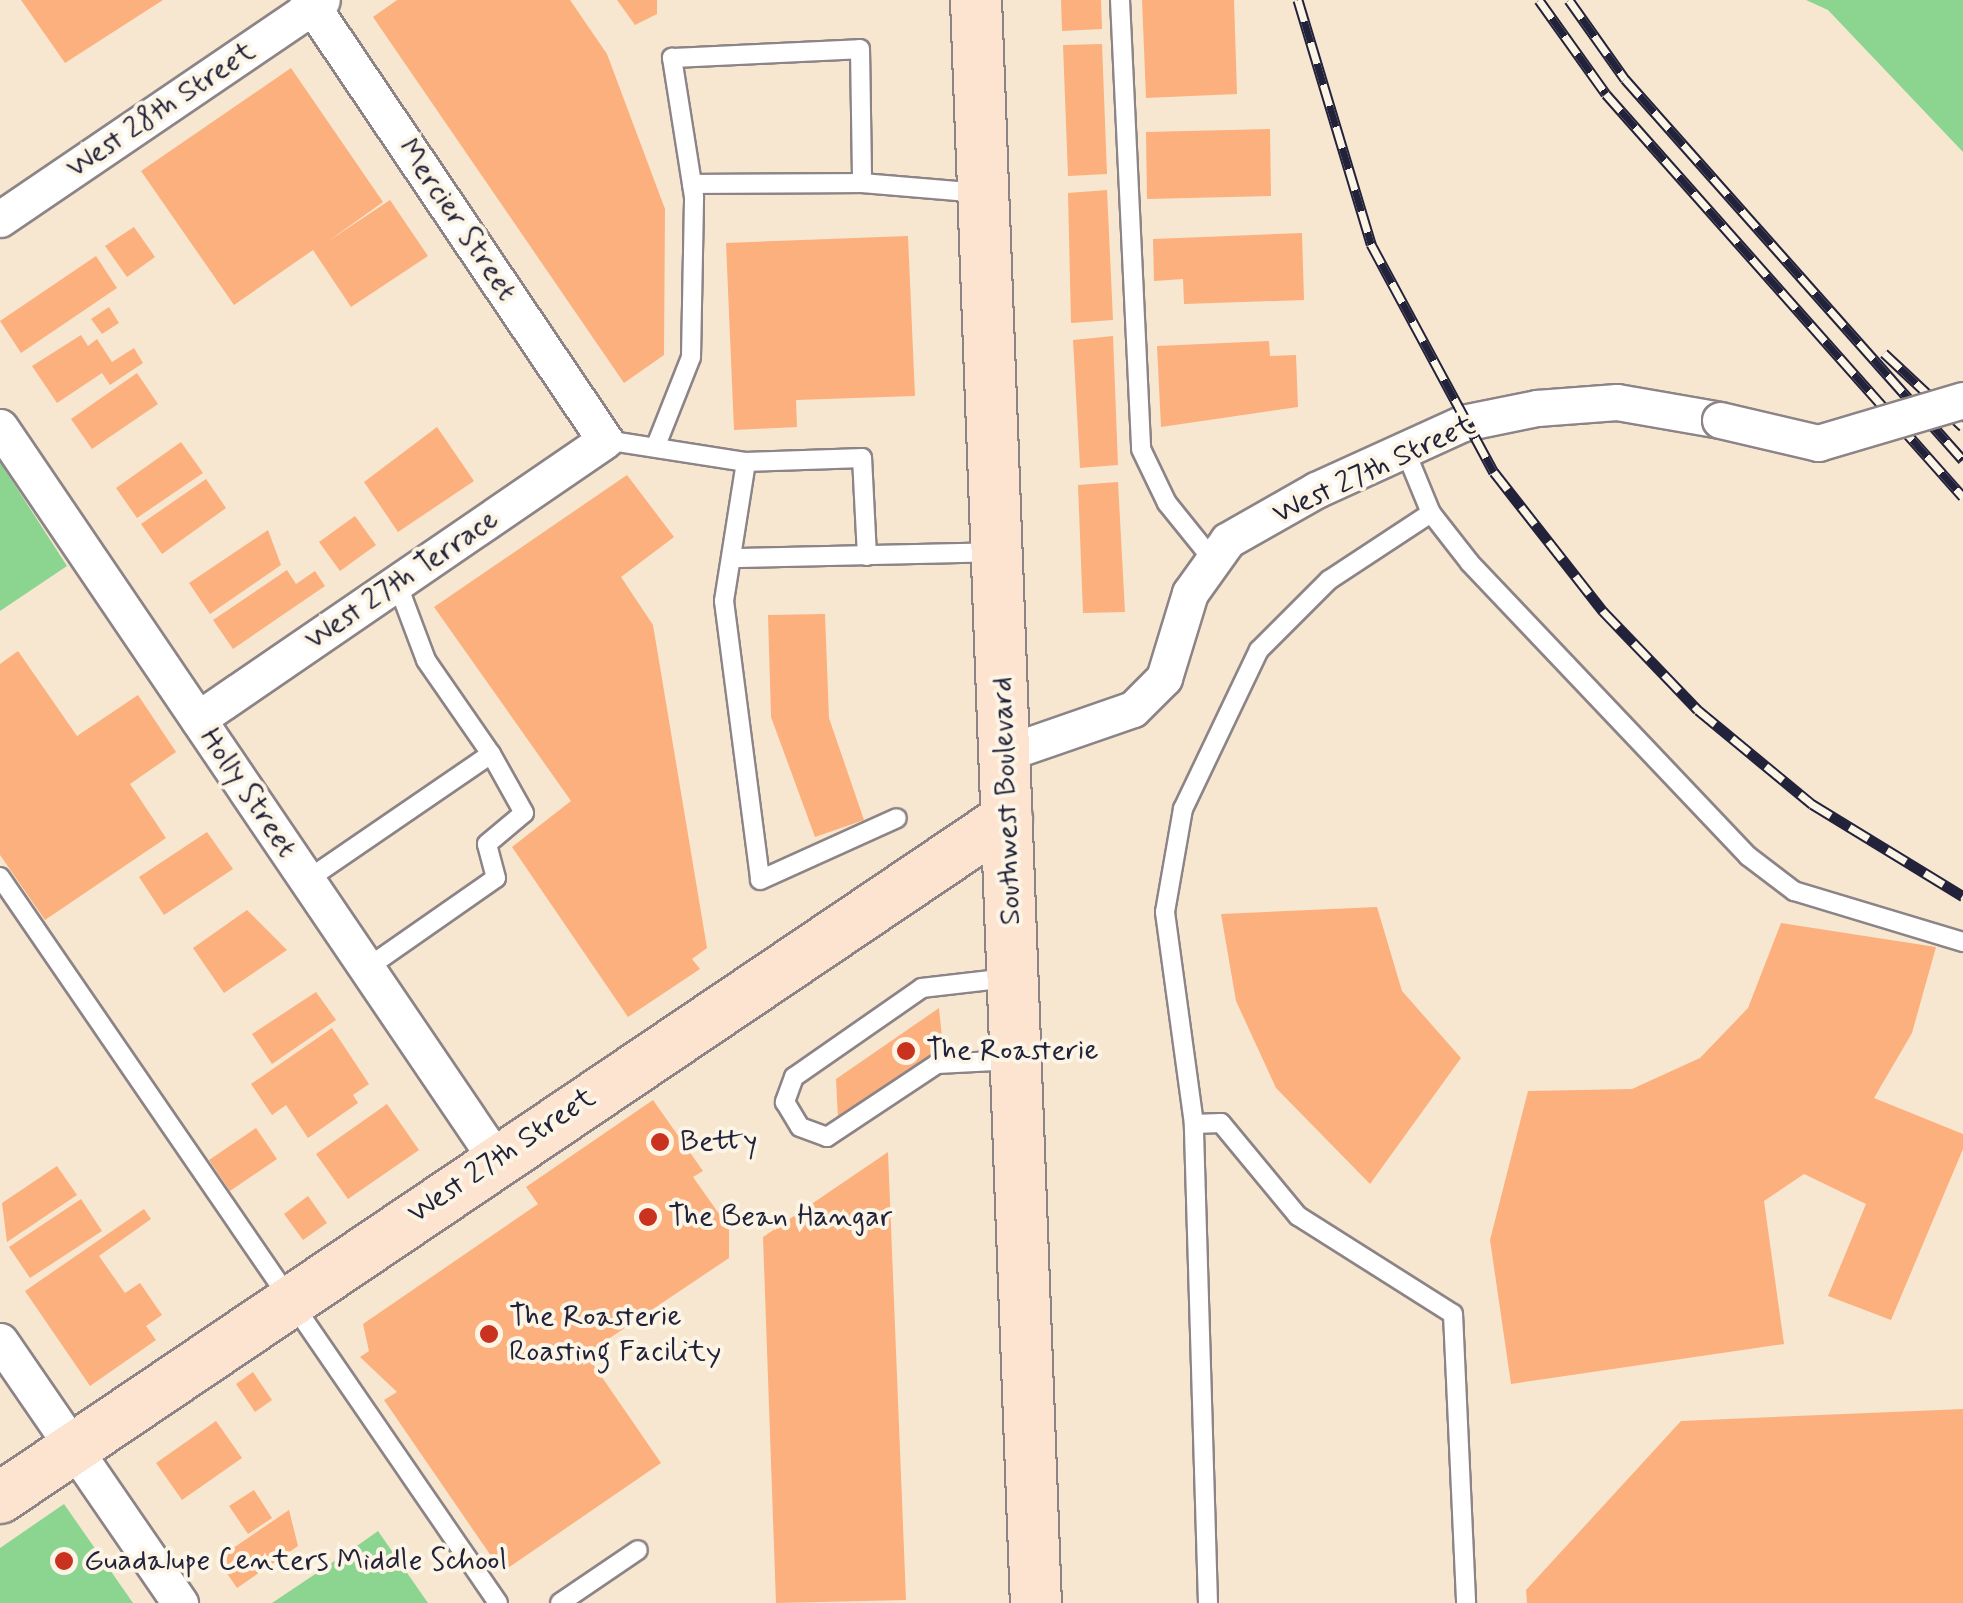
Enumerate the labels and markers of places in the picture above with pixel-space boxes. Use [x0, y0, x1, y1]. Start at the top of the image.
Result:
place label: The Roasterie [926, 1033, 1093, 1069]
marker: The Roasterie [895, 1040, 917, 1062]
place label: Betty [680, 1124, 758, 1160]
marker: Betty [649, 1131, 671, 1153]
place label: The Bean Hangar [668, 1199, 889, 1235]
marker: The Bean Hangar [637, 1206, 659, 1228]
place label: The Roasterie Roasting Facility [509, 1299, 720, 1370]
marker: The Roasterie Roasting Facility [478, 1323, 500, 1345]
place label: Guadalupe Centers Middle School [84, 1543, 504, 1579]
marker: Guadalupe Centers Middle School [53, 1550, 75, 1572]

